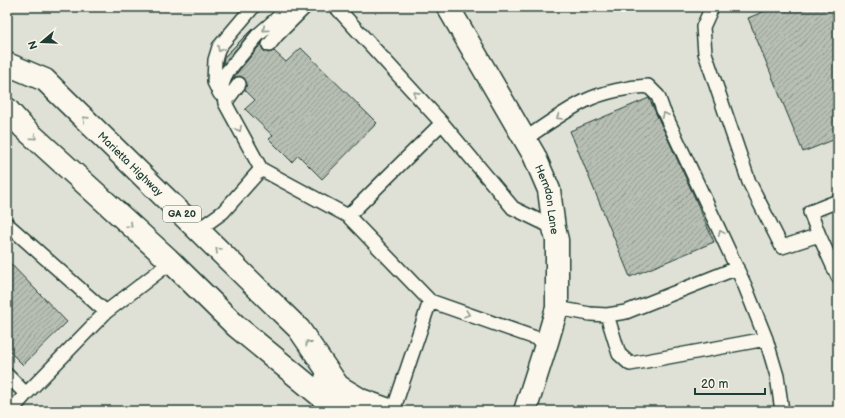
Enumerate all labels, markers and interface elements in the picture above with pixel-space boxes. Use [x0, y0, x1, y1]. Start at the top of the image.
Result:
north arrow [22, 22, 62, 62]
one-way arrow [262, 24, 270, 31]
text: N [26, 39, 41, 51]
one-way arrow [217, 44, 225, 52]
one-way arrow [413, 91, 420, 99]
one-way arrow [556, 112, 563, 119]
one-way arrow [662, 112, 670, 120]
one-way arrow [82, 116, 90, 124]
one-way arrow [234, 125, 241, 132]
street label: Marietta Highway [95, 129, 166, 199]
one-way arrow [29, 132, 37, 140]
street label: Herndon Lane [532, 163, 562, 236]
road number: GA 20 [163, 206, 201, 222]
one-way arrow [125, 220, 133, 228]
one-way arrow [718, 230, 726, 237]
one-way arrow [215, 247, 223, 254]
one-way arrow [463, 309, 470, 318]
one-way arrow [305, 340, 313, 347]
scale bar [695, 370, 765, 396]
text: 20 m [701, 377, 728, 392]

